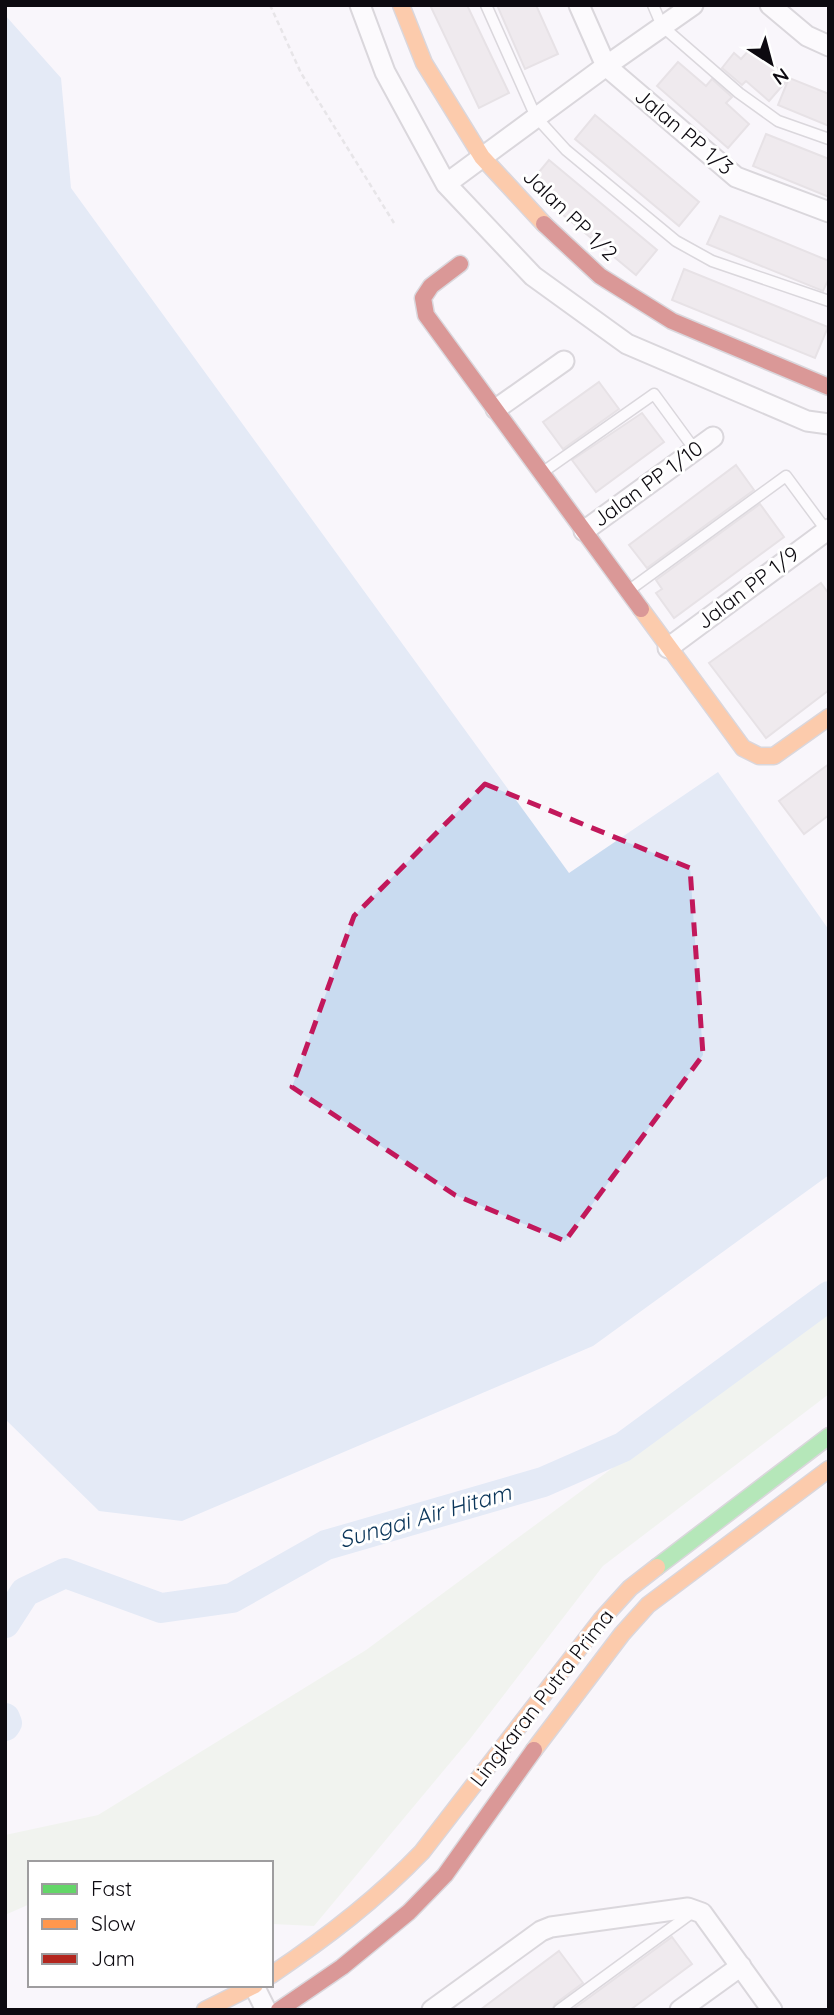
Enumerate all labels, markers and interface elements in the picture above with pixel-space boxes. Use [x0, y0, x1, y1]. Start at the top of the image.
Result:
north arrow [736, 28, 806, 98]
text: N [768, 63, 794, 91]
street label: Jalan PP 1/3 [630, 82, 739, 180]
street label: Jalan PP 1/2 [518, 163, 623, 266]
street label: Jalan PP 1/10 [587, 434, 708, 532]
street label: Jalan PP 1/9 [691, 540, 804, 634]
water label: Sungai Air Hitam [335, 1477, 515, 1554]
street label: Lingkaran Putra Prima [464, 1603, 619, 1791]
legend [28, 1861, 273, 1987]
text: Fast [91, 1875, 132, 1901]
text: Slow [91, 1910, 136, 1936]
text: Jam [91, 1945, 135, 1971]

